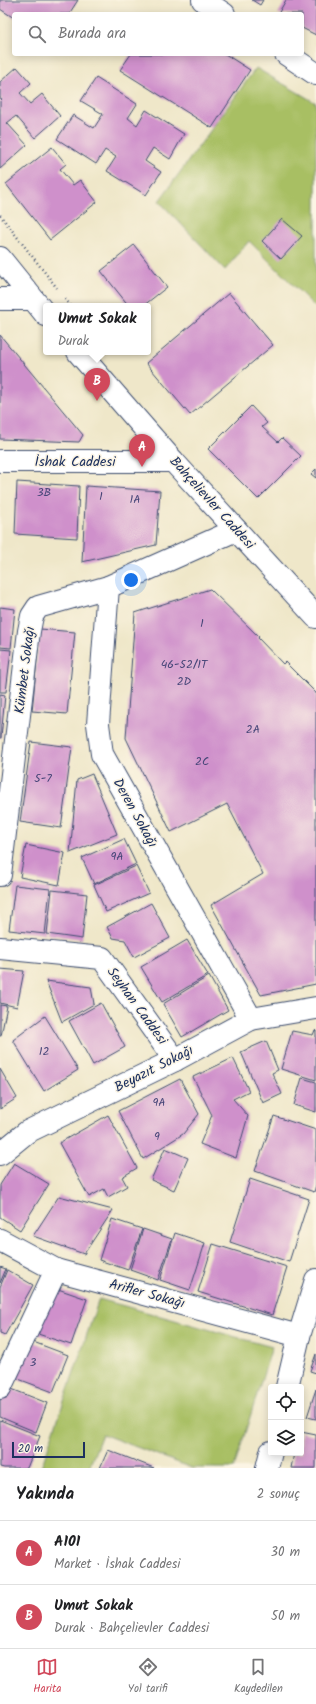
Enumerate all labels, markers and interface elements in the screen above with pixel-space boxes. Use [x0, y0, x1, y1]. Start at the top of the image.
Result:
search box [12, 12, 304, 56]
text: Burada ara [58, 22, 126, 46]
icon: search [26, 23, 48, 45]
popup [43, 303, 151, 355]
text: Umut Sokak [58, 307, 136, 331]
text: Durak [58, 331, 89, 352]
pin: B [84, 368, 110, 401]
pin: A [129, 434, 155, 467]
street label: İshak Caddesi [34, 451, 116, 473]
street label: Bahçelievler Caddesi [164, 451, 260, 555]
house number: 3B [37, 483, 51, 502]
house number: 1 [99, 487, 103, 506]
house number: 1A [129, 490, 141, 509]
your location [121, 570, 141, 590]
house number: 1 [200, 614, 204, 633]
street label: Kümbet Sokağı [9, 625, 41, 715]
house number: 46-52/1T [161, 655, 209, 674]
house number: 2D [177, 672, 192, 691]
house number: 2A [246, 720, 260, 739]
house number: 2C [195, 752, 209, 771]
house number: 5-7 [34, 769, 52, 788]
street label: Deren Sokağı [107, 774, 163, 852]
house number: 9A [110, 847, 124, 866]
street label: Seyhan Caddesi [101, 962, 173, 1050]
street label: Beyazıt Sokağı [111, 1039, 198, 1098]
house number: 12 [39, 1042, 49, 1061]
house number: 9A [152, 1093, 166, 1112]
house number: 9 [154, 1127, 160, 1146]
street label: Arifler Sokağı [107, 1273, 188, 1315]
house number: 3 [30, 1353, 37, 1372]
map controls [268, 1384, 304, 1456]
button: locate [268, 1384, 304, 1420]
button: layers [268, 1420, 304, 1456]
scale bar [12, 1440, 85, 1459]
text: 20 m [18, 1440, 43, 1458]
text: Yakında [16, 1481, 74, 1508]
text: 2 sonuç [257, 1484, 300, 1505]
text: A101 [54, 1530, 80, 1554]
text: A [25, 1542, 33, 1563]
text: 30 m [271, 1542, 300, 1563]
text: Market · İshak Caddesi [54, 1554, 180, 1575]
text: Umut Sokak [54, 1594, 133, 1618]
text: B [25, 1606, 33, 1627]
text: 50 m [271, 1606, 300, 1627]
text: Durak · Bahçelievler Caddesi [54, 1618, 209, 1639]
tab: Harita [33, 1656, 61, 1698]
tab: Yol tarifi [128, 1656, 168, 1698]
tab: Kaydedilen [234, 1656, 283, 1698]

